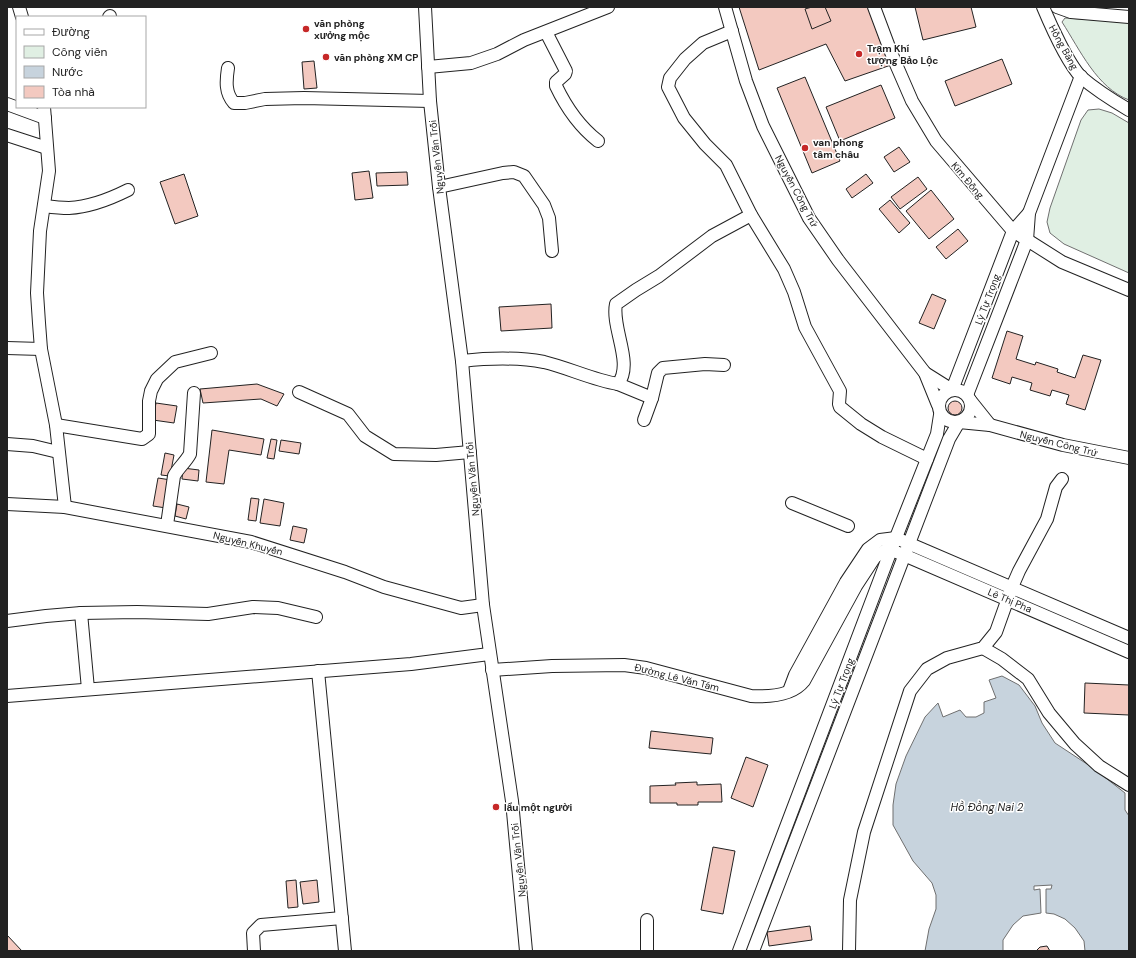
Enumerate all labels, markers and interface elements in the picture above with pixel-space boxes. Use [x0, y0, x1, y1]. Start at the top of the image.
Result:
legend [16, 16, 146, 108]
place label: văn phòng xưởng mộc [314, 17, 370, 42]
street label: Hồng Bàng [1046, 22, 1081, 72]
text: Đường [52, 24, 90, 40]
marker: văn phòng xưởng mộc [301, 24, 311, 34]
place label: Trạm Khí tượng Bảo Lộc [867, 42, 938, 67]
text: Công viên [52, 44, 108, 60]
marker: Trạm Khí tượng Bảo Lộc [854, 49, 864, 59]
place label: văn phòng XM CP [334, 51, 418, 64]
marker: văn phòng XM CP [321, 52, 331, 62]
text: Nước [52, 64, 83, 80]
text: Tòa nhà [52, 84, 95, 100]
street label: Nguyễn Văn Trỗi [426, 119, 447, 195]
place label: van phong tâm châu [813, 136, 864, 161]
marker: van phong tâm châu [800, 143, 810, 153]
street label: Nguyễn Công Trứ [772, 153, 821, 230]
street label: Kim Đồng [948, 159, 987, 202]
street label: Lý Tự Trọng [972, 272, 1003, 326]
street label: Nguyễn Công Trứ [1019, 428, 1100, 460]
street label: Nguyễn Văn Trỗi [463, 441, 482, 517]
street label: Nguyễn Khuyến [212, 529, 284, 558]
street label: Lê Thị Pha [986, 585, 1034, 616]
street label: Lý Tự Trọng [826, 656, 857, 710]
street label: Đường Lê Văn Tám [633, 661, 721, 694]
water label: Hồ Đồng Nai 2 [951, 800, 1024, 814]
place label: lẩu một người [504, 801, 572, 814]
marker: lẩu một người [491, 802, 501, 812]
street label: Nguyễn Văn Trỗi [508, 822, 529, 898]

